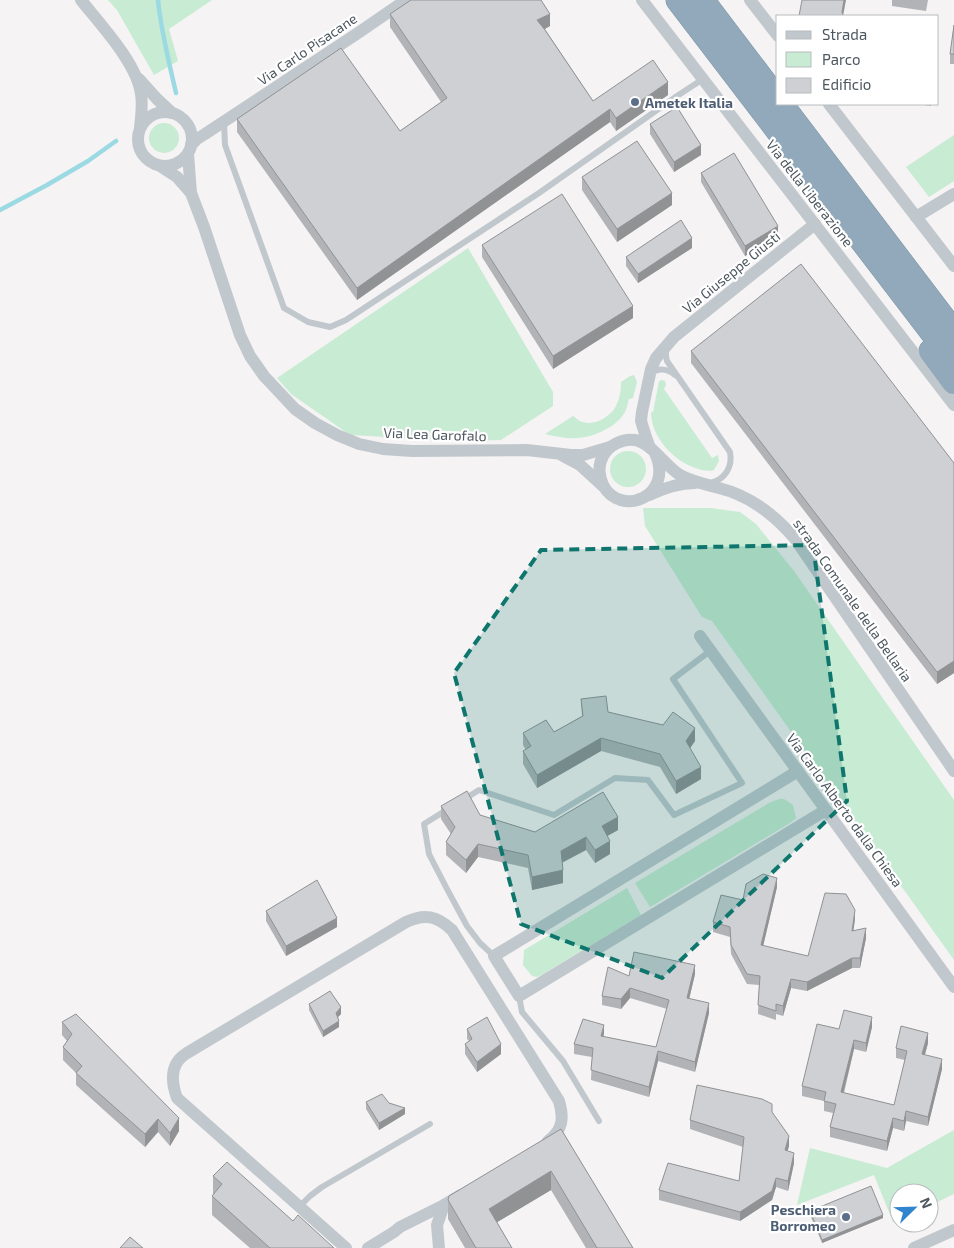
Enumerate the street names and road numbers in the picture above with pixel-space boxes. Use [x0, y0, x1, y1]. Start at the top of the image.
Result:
street label: Via Carlo Pisacane [254, 10, 360, 88]
street label: Via della Liberazione [763, 136, 857, 250]
street label: Via Giuseppe Giusti [679, 227, 783, 317]
street label: Via Lea Garofalo [383, 424, 487, 444]
street label: strada Comunale della Bellaria [790, 515, 916, 685]
street label: Via Carlo Alberto dalla Chiesa [783, 730, 907, 890]

